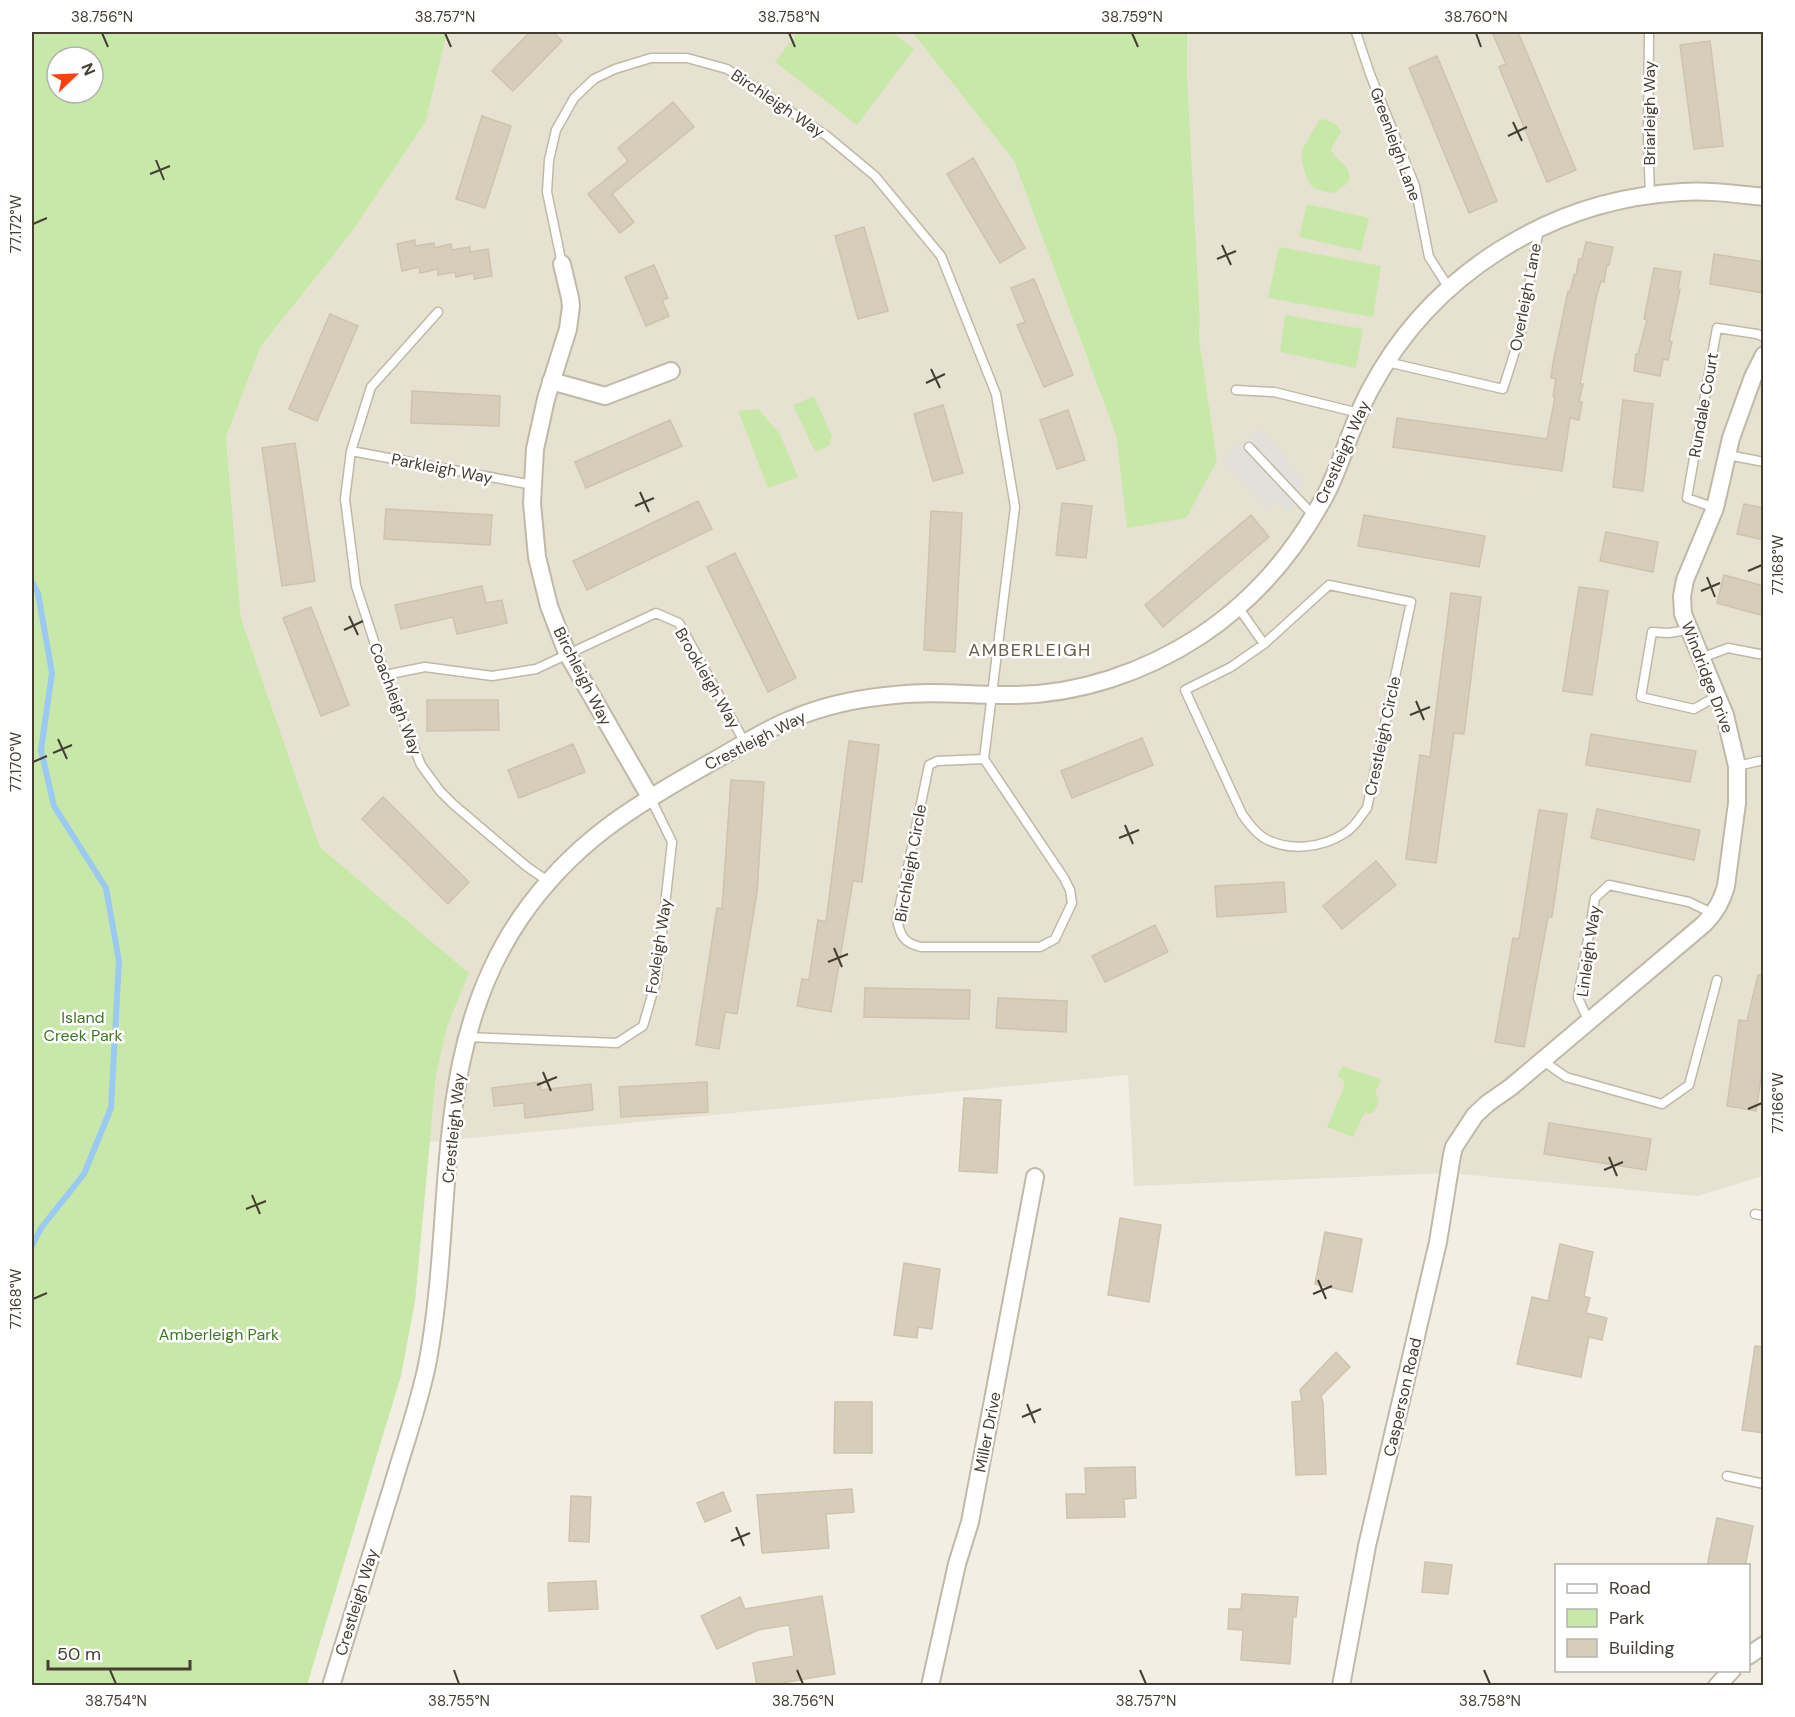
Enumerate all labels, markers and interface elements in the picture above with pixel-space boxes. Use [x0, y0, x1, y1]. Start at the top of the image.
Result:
text: 38.756°N [71, 7, 133, 27]
text: 38.757°N [415, 7, 475, 27]
text: 38.758°N [758, 7, 820, 27]
text: 38.759°N [1101, 7, 1163, 27]
text: 38.760°N [1444, 7, 1508, 27]
north arrow [45, 45, 105, 105]
text: N [76, 60, 100, 79]
street label: Briarleigh Way [1639, 60, 1660, 165]
street label: Birchleigh Way [727, 64, 829, 142]
street label: Greenleigh Lane [1365, 84, 1426, 204]
text: 77.172°W [6, 194, 26, 253]
street label: Overleigh Lane [1505, 241, 1546, 353]
street label: Rundale Court [1684, 351, 1723, 459]
street label: Crestleigh Way [1310, 397, 1375, 507]
street label: Parkleigh Way [390, 448, 494, 489]
text: 77.168°W [1768, 534, 1788, 595]
street label: Windridge Drive [1677, 618, 1739, 736]
street label: Birchleigh Way [549, 623, 617, 729]
street label: Brookleigh Way [670, 624, 745, 733]
district label: AMBERLEIGH [968, 638, 1092, 662]
street label: Coachleigh Way [364, 640, 427, 759]
street label: Crestleigh Circle [1360, 674, 1405, 798]
street label: Crestleigh Way [701, 706, 810, 775]
text: 77.170°W [6, 731, 26, 792]
street label: Birchleigh Circle [890, 803, 931, 924]
street label: Foxleigh Way [641, 897, 676, 995]
street label: Linleigh Way [1572, 904, 1605, 998]
park label: Island Creek Park [43, 1007, 123, 1046]
street label: Crestleigh Way [437, 1072, 470, 1184]
text: 77.166°W [1768, 1072, 1788, 1133]
text: 77.168°W [6, 1268, 26, 1329]
park label: Amberleigh Park [159, 1324, 279, 1345]
street label: Casperson Road [1379, 1336, 1426, 1459]
street label: Miller Drive [969, 1390, 1006, 1474]
street label: Crestleigh Way [330, 1546, 383, 1658]
legend [1555, 1564, 1750, 1672]
text: Road [1609, 1576, 1651, 1600]
text: Park [1609, 1606, 1645, 1630]
scale bar [48, 1633, 190, 1671]
text: Building [1609, 1636, 1674, 1660]
text: 50 m [57, 1642, 101, 1666]
text: 38.754°N [85, 1691, 147, 1711]
text: 38.755°N [428, 1691, 490, 1711]
text: 38.756°N [772, 1691, 834, 1711]
text: 38.757°N [1116, 1691, 1176, 1711]
text: 38.758°N [1459, 1691, 1521, 1711]

